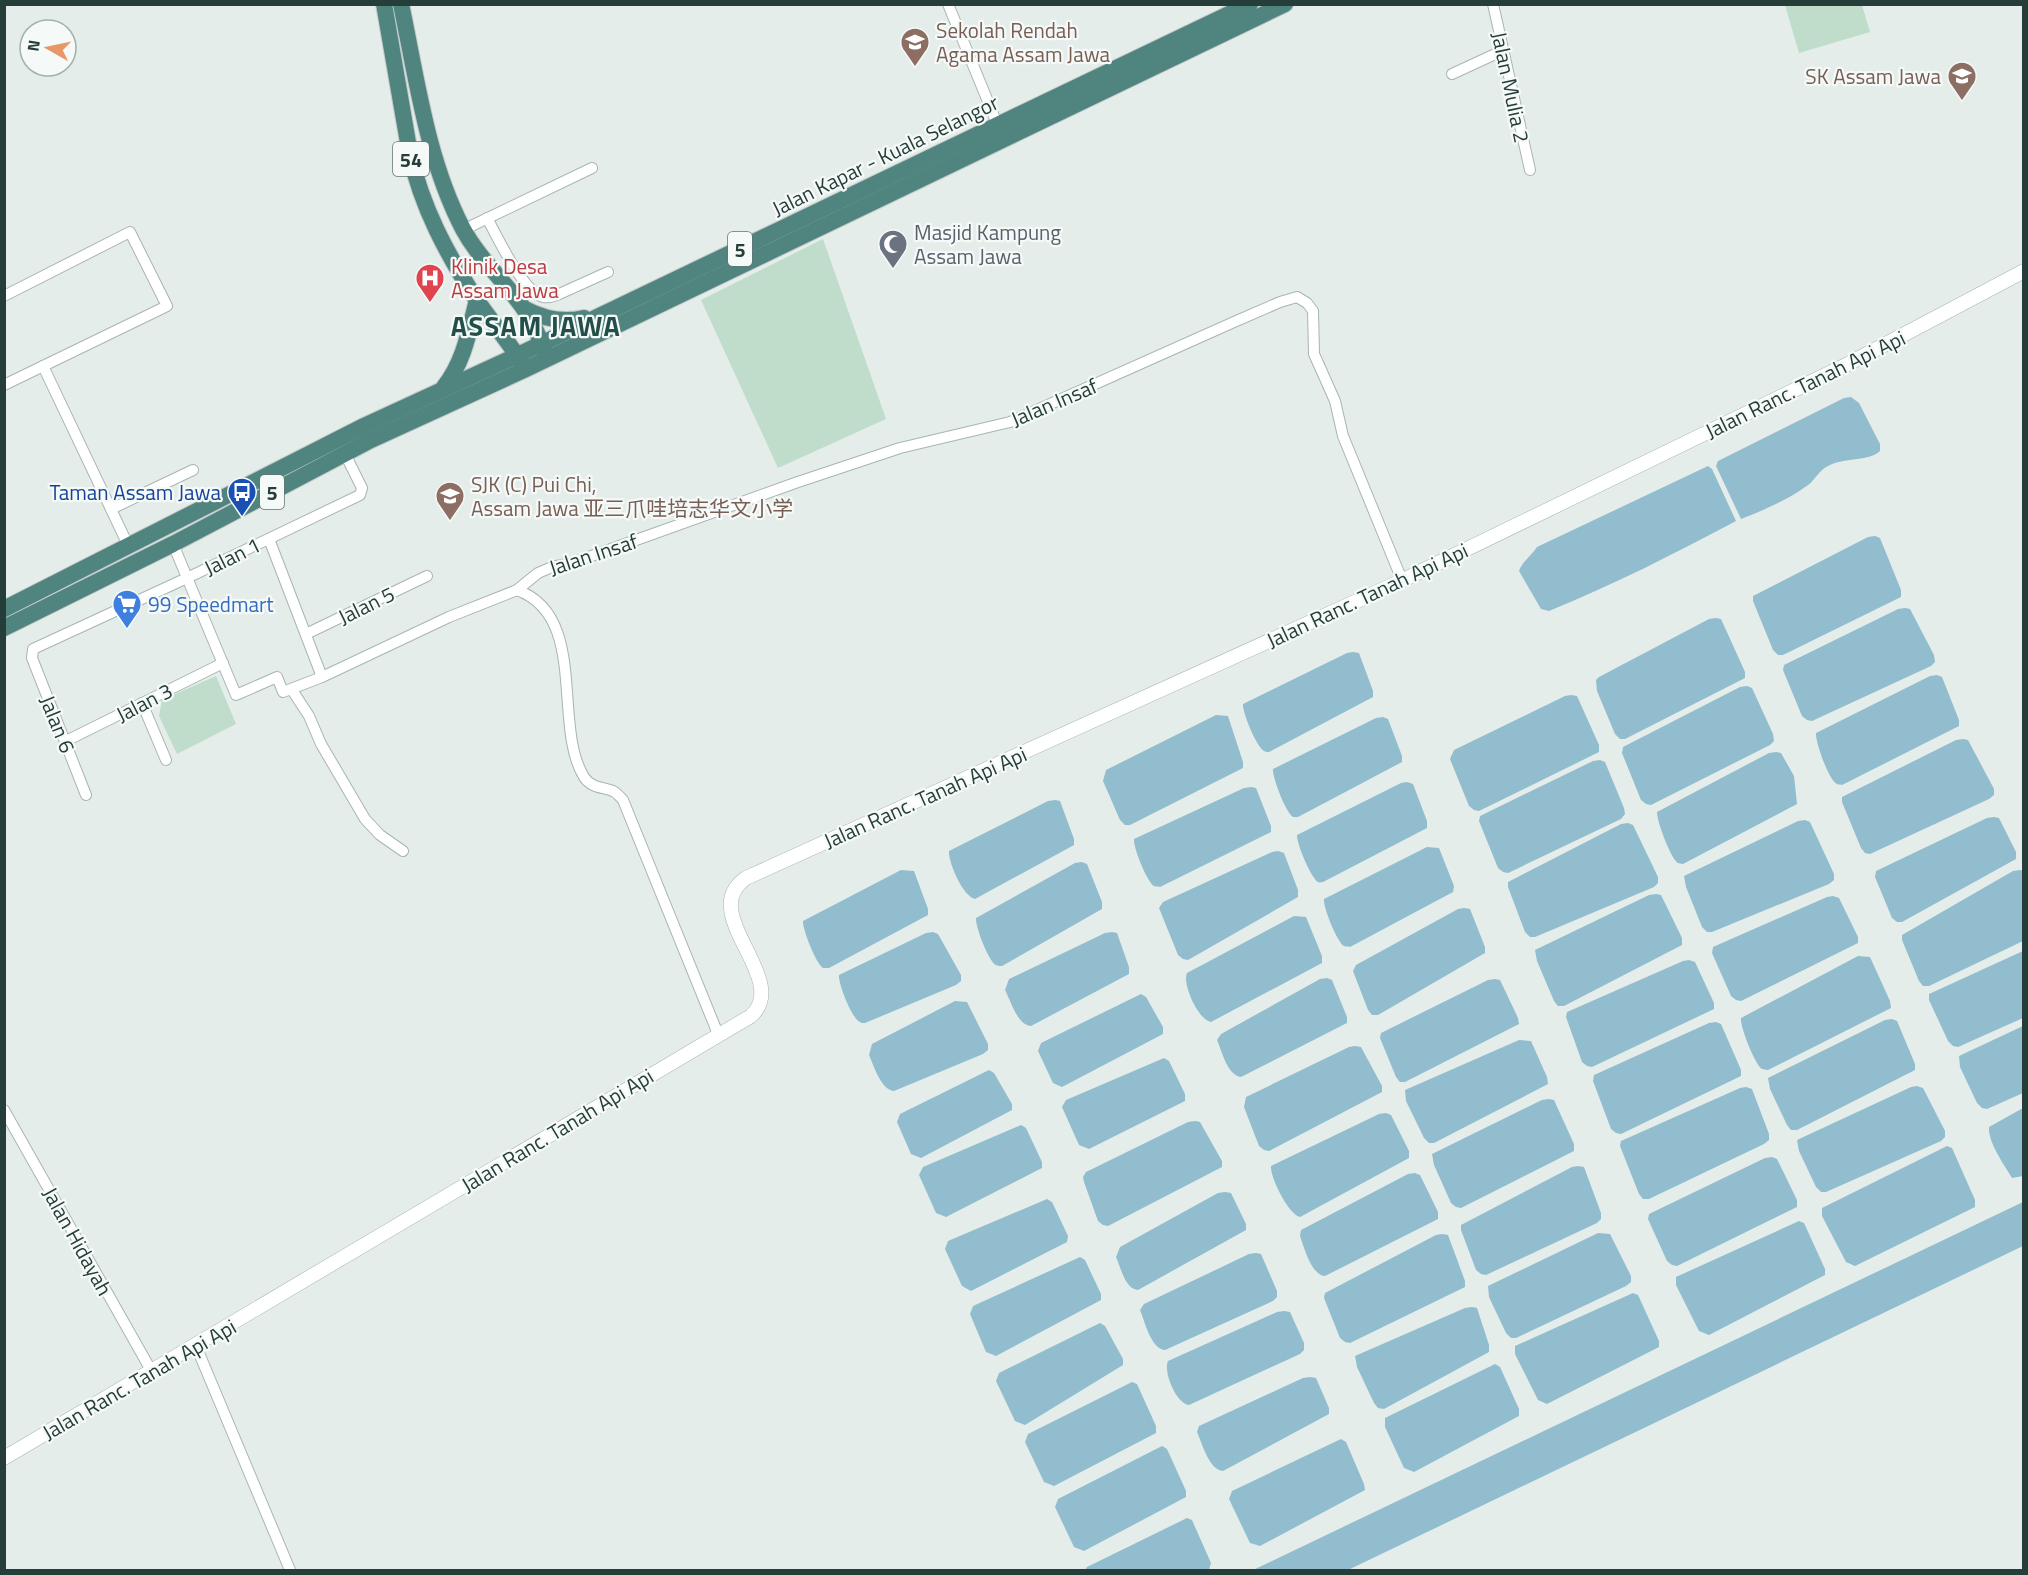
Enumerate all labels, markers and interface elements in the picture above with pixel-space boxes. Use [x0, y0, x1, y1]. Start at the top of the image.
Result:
place label: Sekolah Rendah Agama Assam Jawa [936, 14, 1111, 70]
north arrow [18, 18, 78, 78]
school or university icon: Sekolah Rendah Agama Assam Jawa [899, 26, 931, 68]
street label: Jalan Mulia 2 [1484, 28, 1538, 146]
text: N [20, 38, 46, 53]
place label: SK Assam Jawa [1805, 60, 1941, 92]
school or university icon: SK Assam Jawa [1946, 60, 1978, 102]
street label: Jalan Kapar - Kuala Selangor [766, 86, 1004, 224]
road number: 54 [393, 142, 429, 176]
place label: Masjid Kampung Assam Jawa [914, 216, 1061, 272]
mosque icon: Masjid Kampung Assam Jawa [877, 228, 909, 270]
road number: 5 [728, 232, 752, 266]
place label: Klinik Desa Assam Jawa [451, 250, 559, 306]
hospital icon: Klinik Desa Assam Jawa [414, 262, 446, 304]
district label: ASSAM JAWA [451, 305, 621, 346]
street label: Jalan Ranc. Tanah Api Api [1699, 322, 1911, 446]
street label: Jalan Insaf [1006, 369, 1102, 435]
place label: SJK (C) Pui Chi, Assam Jawa 亚三爪哇培志华文小学 [471, 468, 793, 524]
road number: 5 [260, 475, 284, 509]
place label: Taman Assam Jawa [50, 476, 221, 508]
bus stop icon: Taman Assam Jawa [226, 476, 258, 518]
school or university icon: SJK (C) Pui Chi, Assam Jawa 亚三爪哇培志华文小学 [434, 480, 466, 522]
street label: Jalan Insaf [545, 525, 642, 583]
street label: Jalan 1 [198, 529, 266, 583]
street label: Jalan Ranc. Tanah Api Api [1261, 534, 1473, 656]
street label: Jalan 5 [332, 578, 400, 632]
supermarket icon: 99 Speedmart [111, 588, 143, 630]
place label: 99 Speedmart [148, 588, 274, 620]
street label: Jalan 3 [110, 674, 178, 730]
street label: Jalan 6 [32, 690, 84, 758]
street label: Jalan Ranc. Tanah Api Api [818, 738, 1032, 856]
street label: Jalan Ranc. Tanah Api Api [455, 1060, 659, 1200]
street label: Jalan Hidayah [35, 1181, 121, 1301]
street label: Jalan Ranc. Tanah Api Api [36, 1310, 242, 1448]

